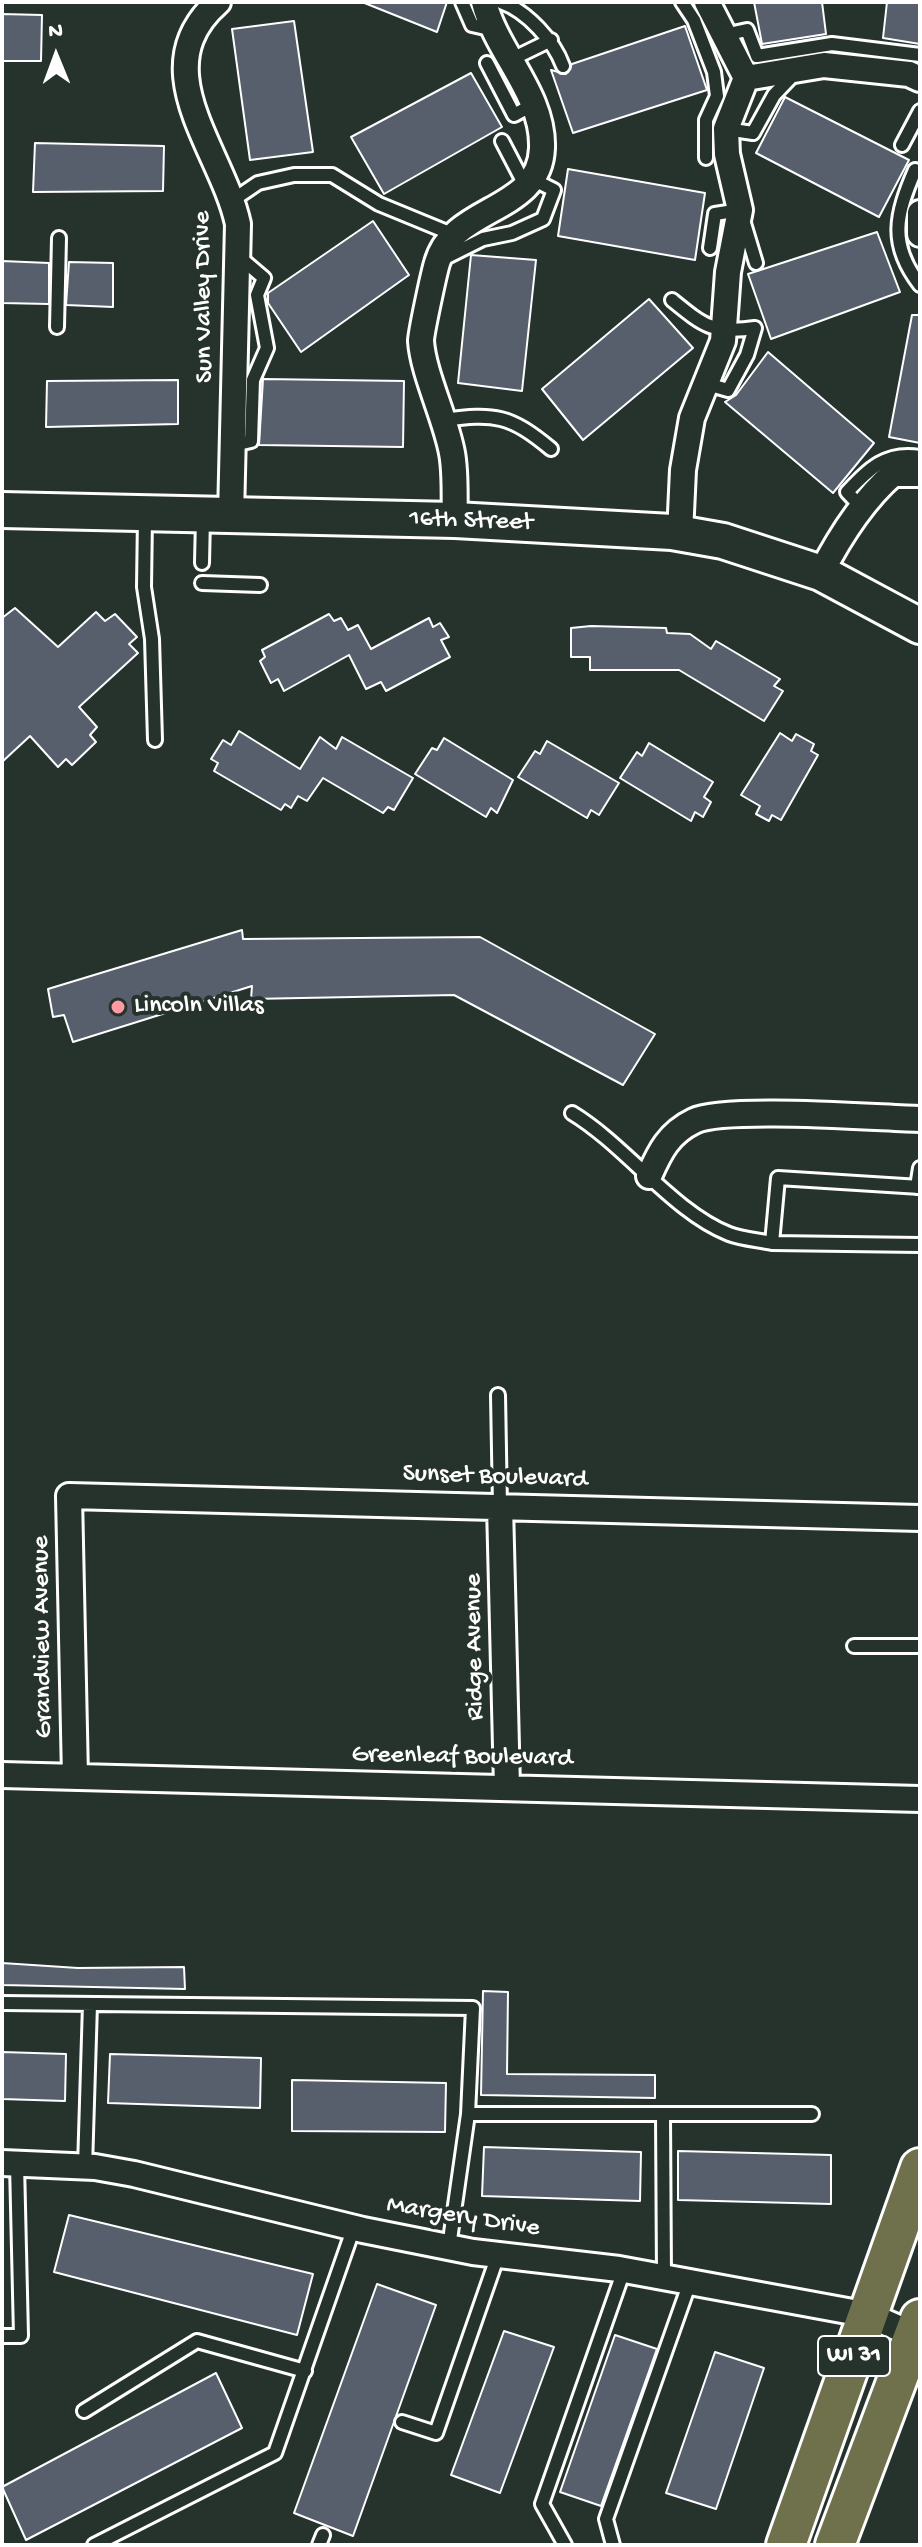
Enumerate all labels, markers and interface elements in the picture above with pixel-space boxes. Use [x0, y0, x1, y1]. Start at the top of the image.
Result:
north arrow [16, 16, 96, 96]
text: N [48, 19, 63, 45]
street label: Sun Valley Drive [188, 211, 222, 383]
street label: 16th Street [409, 504, 533, 540]
place label: Lincoln Villas [134, 991, 264, 1023]
marker: Lincoln Villas [109, 998, 127, 1016]
street label: Sunset Boulevard [402, 1459, 588, 1497]
street label: Grandview Avenue [27, 1535, 61, 1739]
street label: Ridge Avenue [459, 1573, 493, 1721]
street label: Greenleaf Boulevard [351, 1740, 573, 1776]
street label: Margery Drive [384, 2190, 542, 2246]
road number: WI 31 [818, 2336, 890, 2376]

